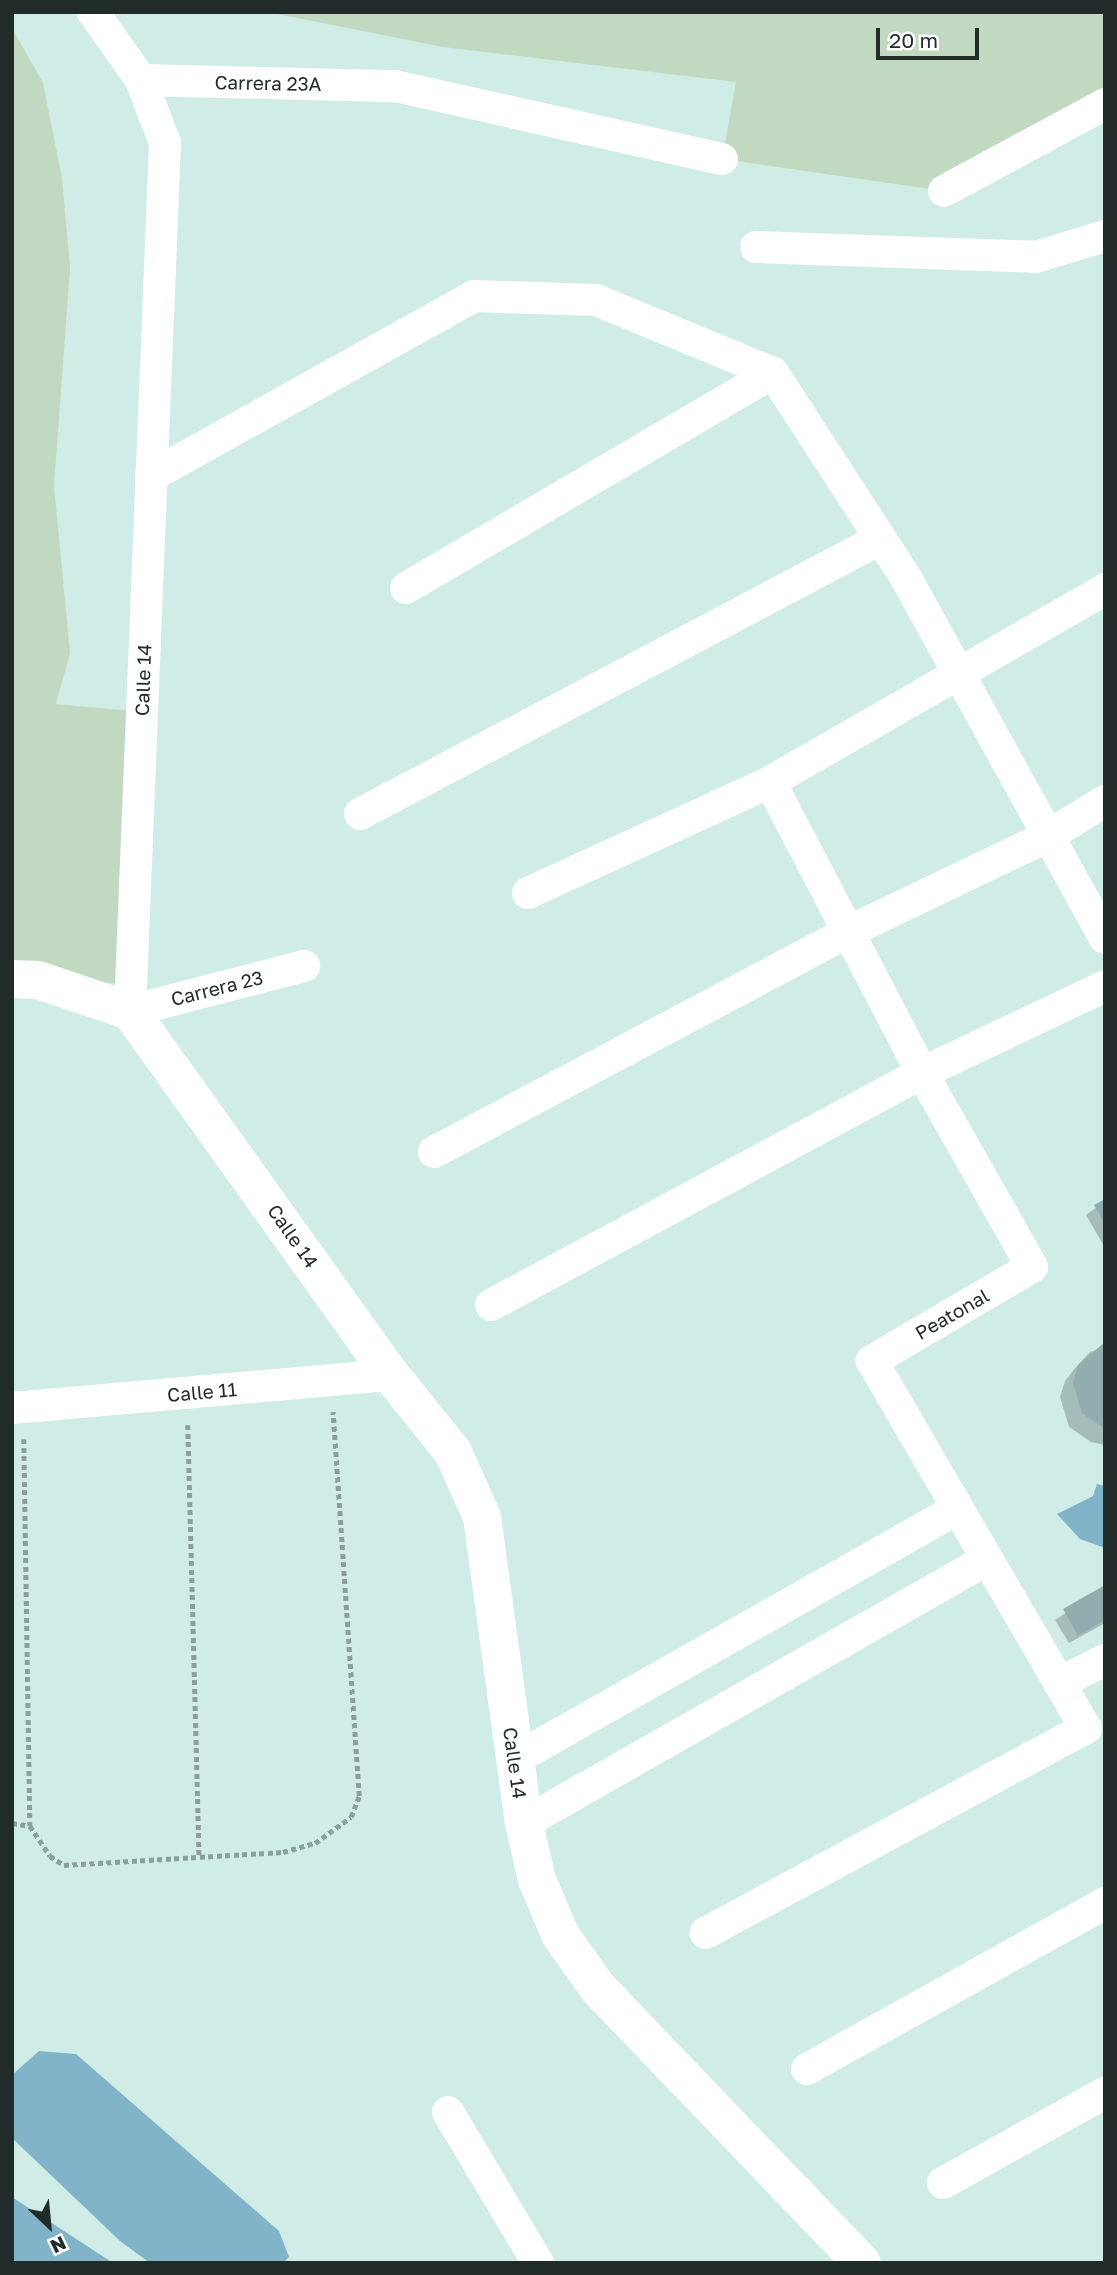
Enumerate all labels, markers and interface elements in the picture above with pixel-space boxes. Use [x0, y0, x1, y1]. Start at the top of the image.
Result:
scale bar [879, 14, 982, 58]
text: 20 m [889, 27, 938, 53]
street label: Carrera 23A [214, 71, 322, 95]
street label: Calle 14 [130, 644, 156, 716]
street label: Carrera 23 [169, 966, 265, 1010]
street label: Calle 14 [263, 1200, 323, 1272]
street label: Peatonal [911, 1284, 993, 1344]
street label: Calle 11 [166, 1378, 238, 1406]
street label: Calle 14 [499, 1726, 531, 1800]
north arrow [14, 2191, 84, 2261]
text: N [47, 2232, 70, 2259]

